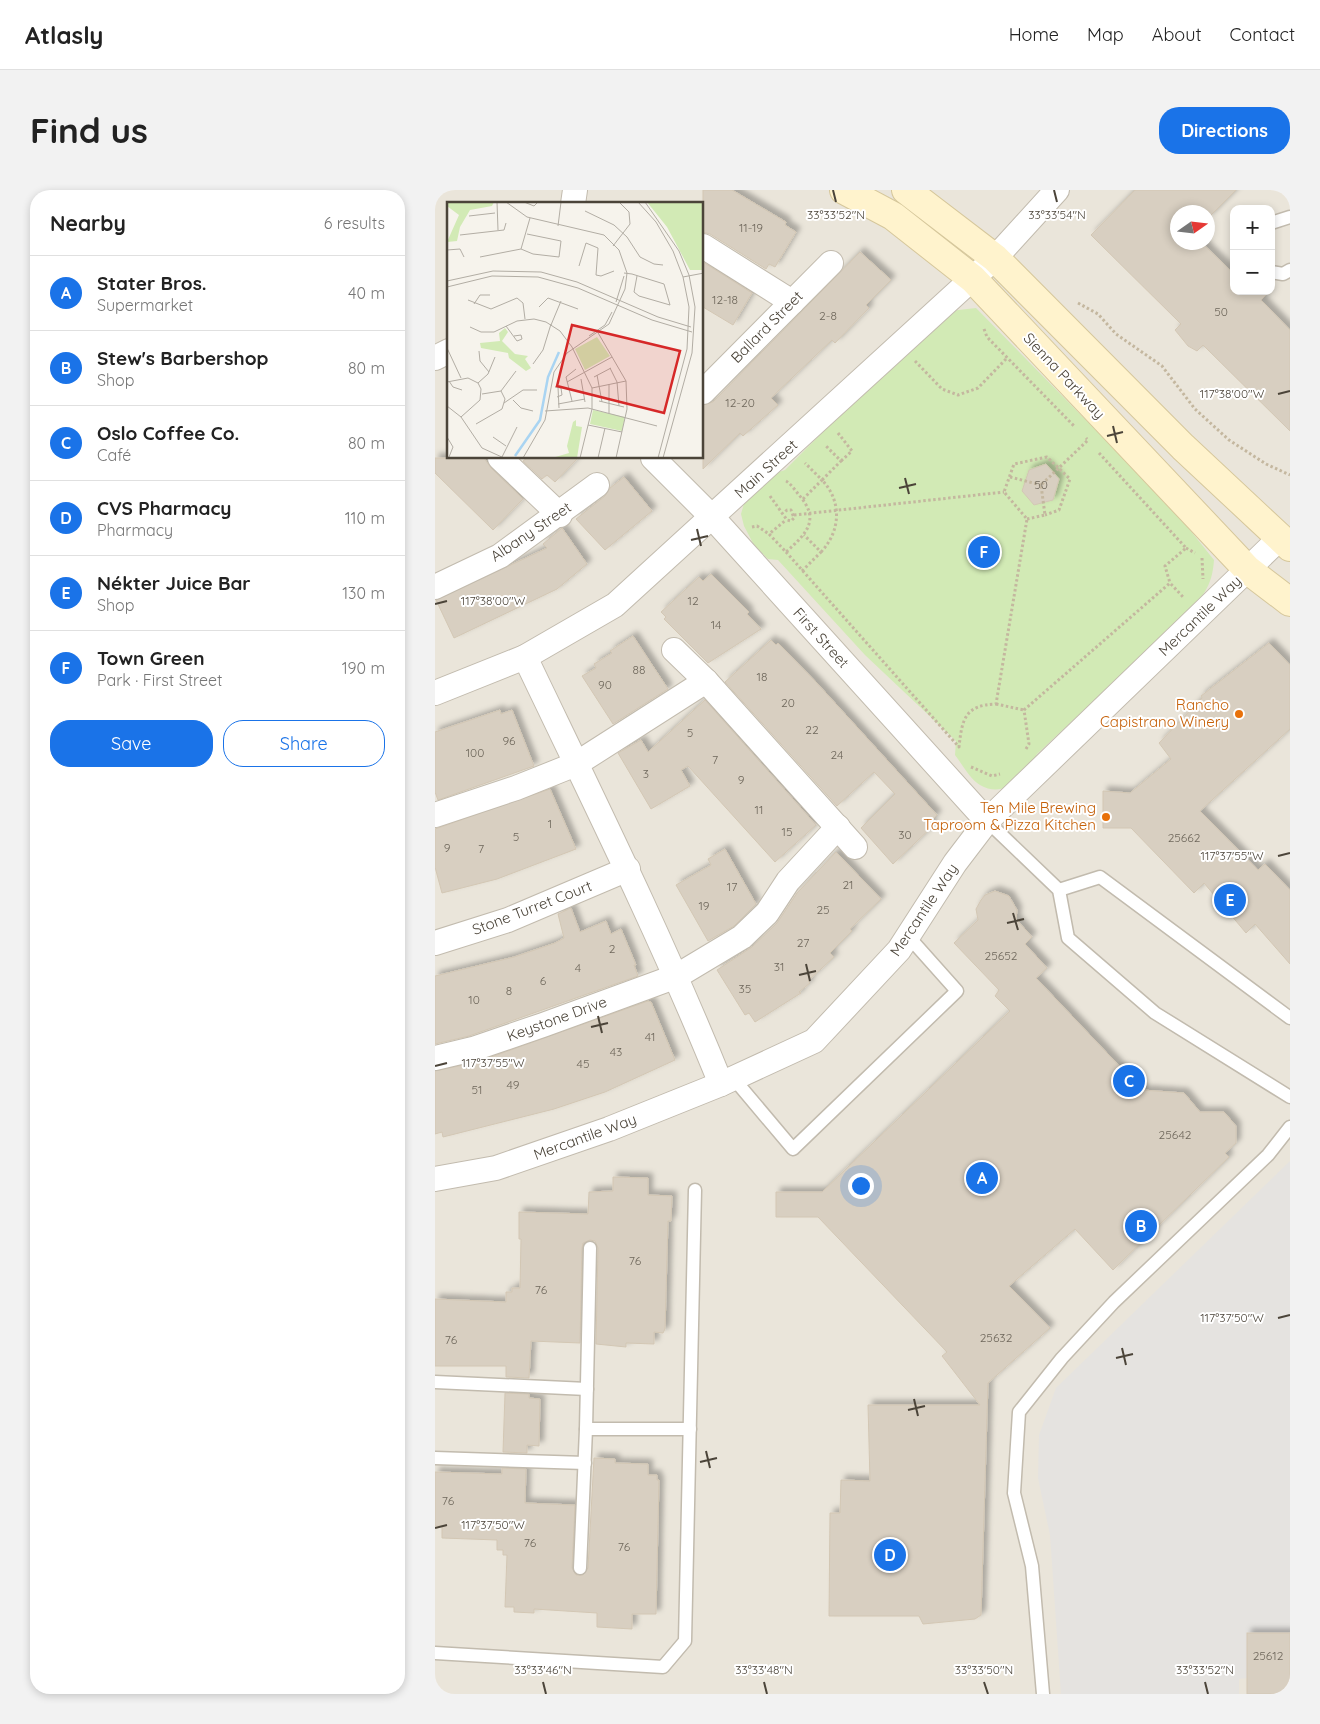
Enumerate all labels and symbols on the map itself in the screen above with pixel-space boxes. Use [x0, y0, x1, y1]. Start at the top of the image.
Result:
inset map [447, 202, 704, 459]
north arrow [1170, 205, 1215, 250]
text: 33°33'52"N [807, 207, 865, 222]
text: 33°33'54"N [1028, 207, 1086, 222]
house number: 11-19 [739, 220, 763, 235]
street label: Ballard Street [727, 287, 807, 367]
house number: 12-18 [712, 292, 738, 307]
house number: 50 [1214, 304, 1228, 319]
house number: 2-8 [819, 308, 837, 323]
street label: Sienna Parkway [1019, 328, 1109, 423]
text: 117°38'00"W [1200, 386, 1265, 401]
house number: 12-20 [725, 395, 755, 410]
street label: Main Street [730, 435, 801, 502]
house number: 50 [1034, 477, 1048, 492]
street label: Albany Street [487, 498, 575, 566]
pin: F [968, 533, 1000, 571]
street label: Mercantile Way [1154, 571, 1245, 660]
text: 117°38'00"W [461, 593, 526, 608]
house number: 12 [687, 593, 699, 608]
street label: First Street [789, 604, 853, 672]
house number: 14 [711, 617, 721, 632]
house number: 88 [633, 662, 645, 677]
house number: 18 [757, 669, 767, 684]
house number: 90 [598, 677, 612, 692]
house number: 20 [781, 695, 795, 710]
place label: Rancho Capistrano Winery [1100, 695, 1229, 731]
marker: Rancho Capistrano Winery [1233, 708, 1245, 720]
house number: 22 [805, 722, 819, 737]
house number: 5 [687, 725, 693, 740]
house number: 96 [502, 733, 516, 748]
house number: 100 [466, 745, 484, 760]
house number: 24 [831, 747, 843, 762]
house number: 7 [712, 752, 718, 767]
house number: 3 [643, 766, 649, 781]
house number: 9 [738, 772, 745, 787]
place label: Ten Mile Brewing Taproom & Pizza Kitchen [923, 798, 1096, 834]
house number: 11 [755, 802, 763, 817]
marker: Ten Mile Brewing Taproom & Pizza Kitchen [1100, 811, 1112, 823]
house number: 1 [548, 816, 552, 831]
house number: 15 [782, 824, 792, 839]
house number: 30 [898, 827, 912, 842]
house number: 5 [513, 829, 519, 844]
house number: 25662 [1168, 830, 1201, 845]
house number: 9 [444, 840, 451, 855]
house number: 7 [478, 841, 484, 856]
text: 117°37'55"W [1200, 848, 1264, 863]
street label: Mercantile Way [886, 860, 962, 960]
street label: Stone Turret Court [469, 876, 594, 939]
house number: 21 [842, 877, 854, 892]
house number: 17 [727, 879, 737, 894]
pin: E [1214, 881, 1246, 919]
house number: 19 [698, 898, 710, 913]
house number: 25 [816, 902, 830, 917]
house number: 27 [797, 935, 809, 950]
house number: 2 [609, 941, 616, 956]
house number: 25652 [985, 948, 1018, 963]
house number: 31 [774, 959, 784, 974]
house number: 4 [575, 960, 581, 975]
house number: 6 [540, 973, 547, 988]
house number: 35 [739, 981, 751, 996]
house number: 8 [506, 983, 512, 998]
house number: 10 [468, 992, 480, 1007]
street label: Keystone Drive [504, 992, 609, 1045]
house number: 41 [645, 1029, 655, 1044]
house number: 43 [610, 1044, 622, 1059]
text: 117°37'55"W [461, 1055, 525, 1070]
house number: 45 [577, 1056, 589, 1071]
pin: C [1113, 1062, 1145, 1100]
house number: 49 [507, 1077, 520, 1092]
house number: 51 [472, 1082, 482, 1097]
street label: Mercantile Way [531, 1109, 639, 1164]
house number: 25642 [1159, 1127, 1192, 1142]
pin: A [966, 1159, 998, 1197]
your location [848, 1173, 874, 1199]
pin: B [1125, 1207, 1157, 1245]
house number: 76 [629, 1253, 642, 1268]
house number: 76 [535, 1282, 548, 1297]
text: 117°37'50"W [1200, 1310, 1264, 1325]
house number: 25632 [980, 1330, 1013, 1345]
house number: 76 [445, 1332, 458, 1347]
house number: 76 [442, 1493, 455, 1508]
text: 117°37'50"W [461, 1517, 525, 1532]
house number: 76 [524, 1535, 537, 1550]
pin: D [874, 1536, 906, 1574]
house number: 76 [618, 1539, 631, 1554]
house number: 25612 [1253, 1648, 1284, 1663]
text: 33°33'46"N [514, 1662, 572, 1677]
text: 33°33'48"N [735, 1662, 793, 1677]
text: 33°33'50"N [955, 1662, 1013, 1677]
text: 33°33'52"N [1176, 1662, 1234, 1677]

